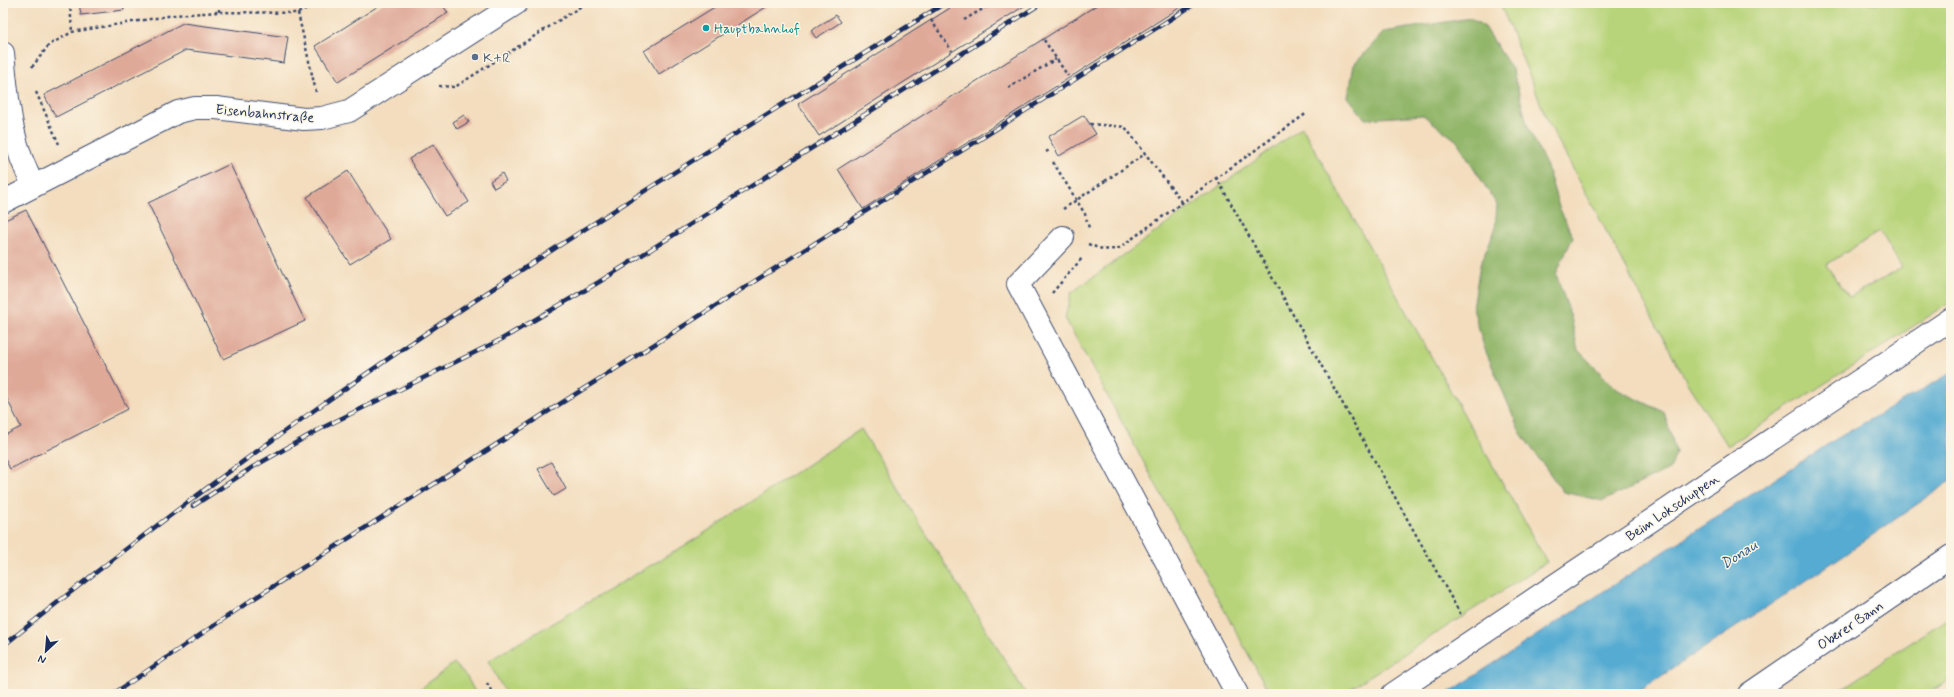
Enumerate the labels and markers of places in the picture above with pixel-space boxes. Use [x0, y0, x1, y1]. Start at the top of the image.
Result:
place label: Hauptbahnhof [714, 20, 800, 38]
marker: Hauptbahnhof [701, 23, 711, 33]
place label: K+R [483, 49, 510, 67]
marker: K+R [470, 52, 480, 62]

